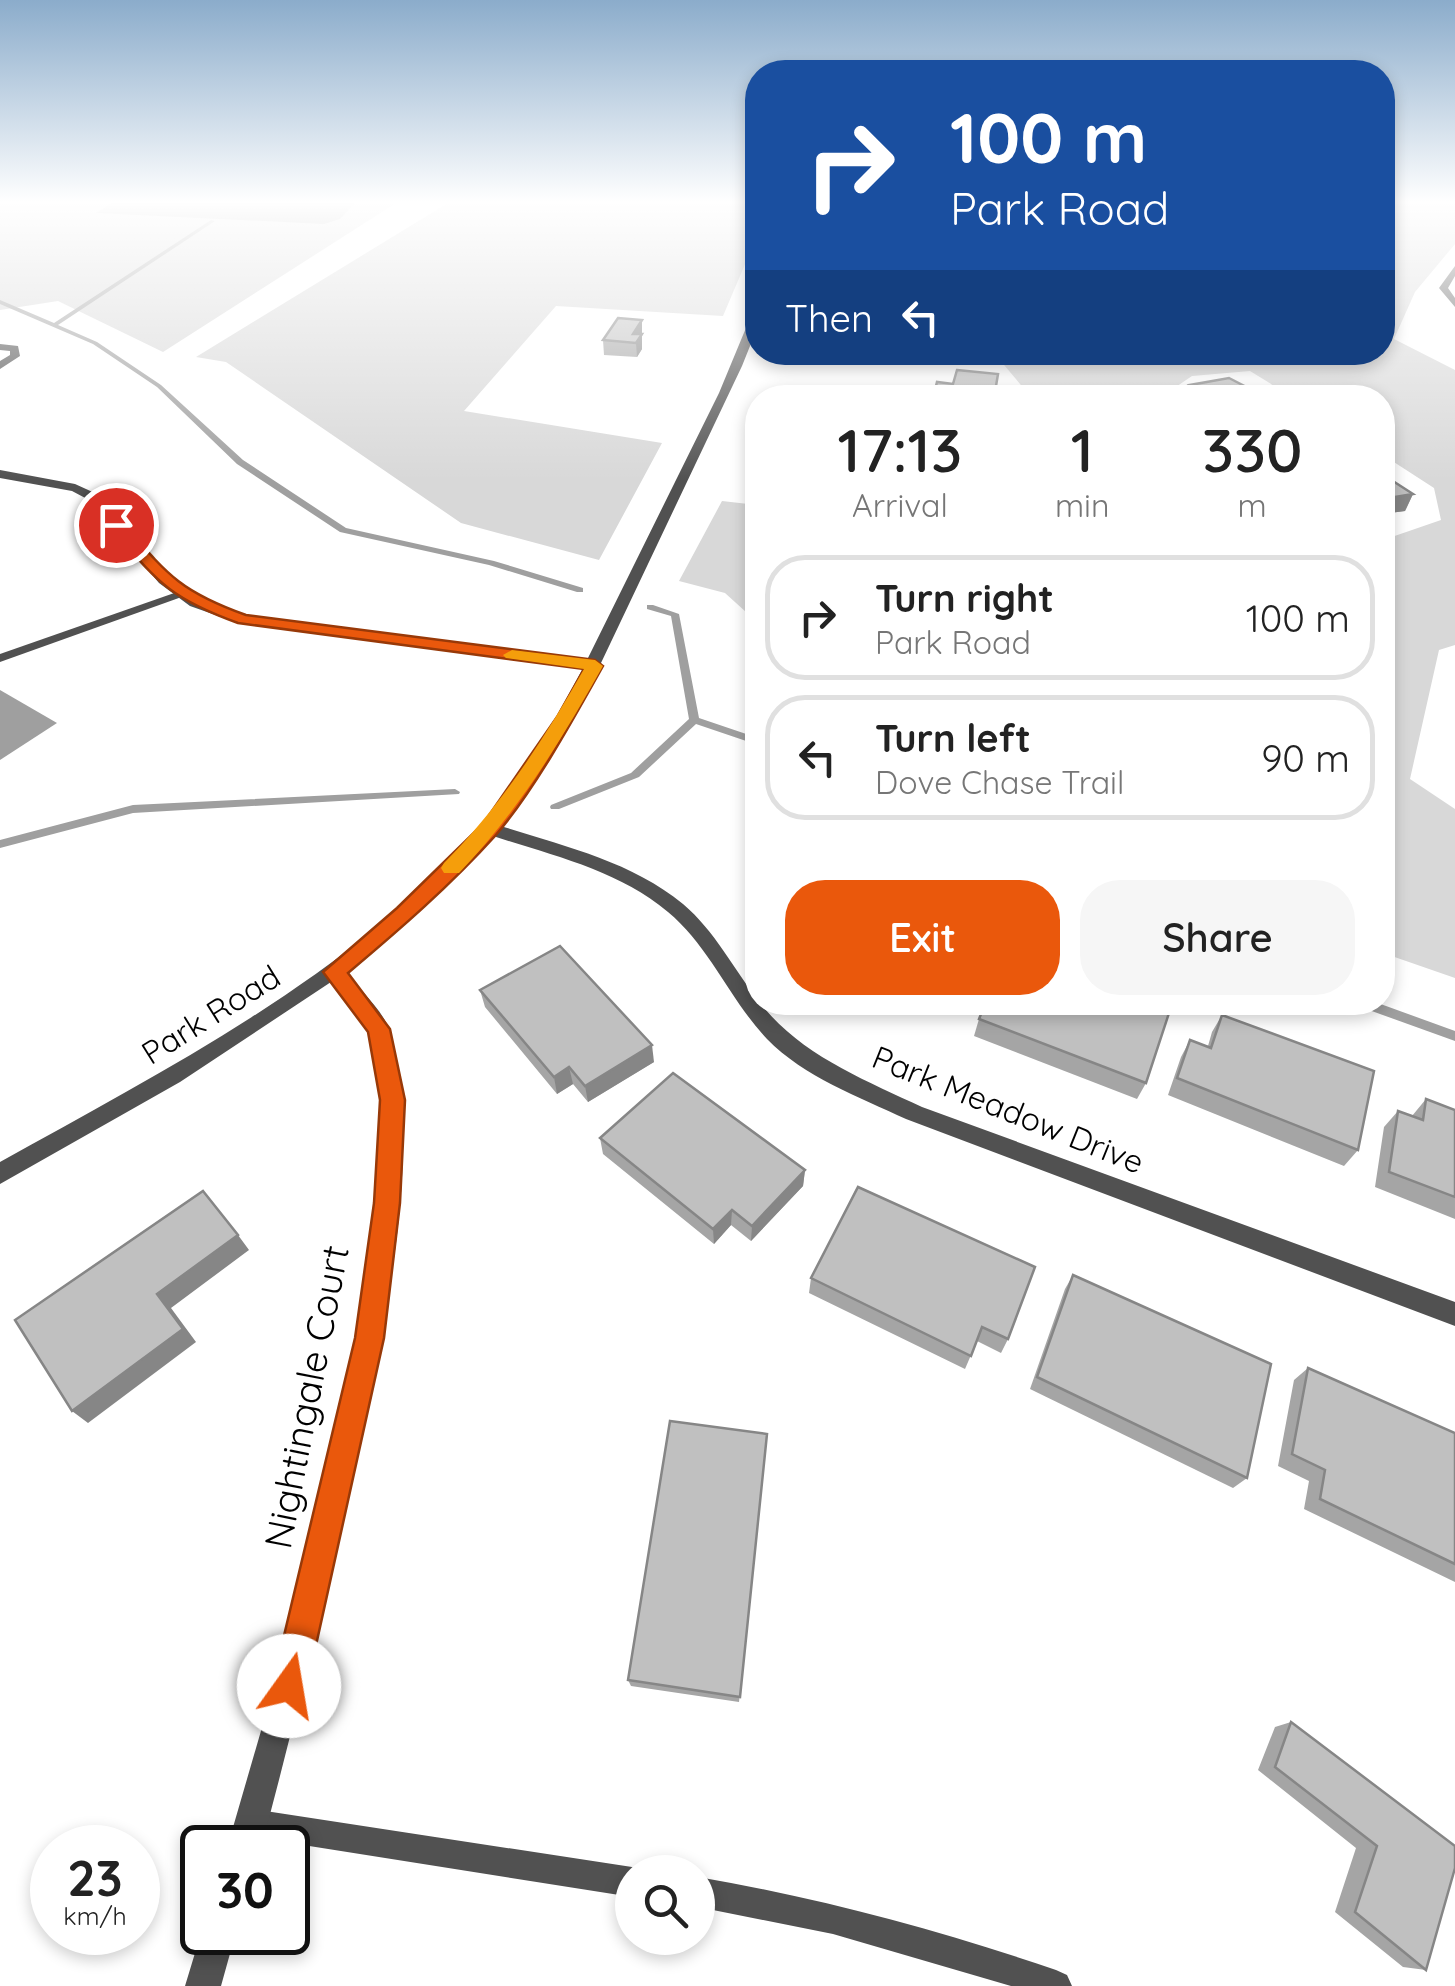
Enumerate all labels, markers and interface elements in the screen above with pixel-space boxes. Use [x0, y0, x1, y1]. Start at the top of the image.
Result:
text: 100 m [950, 93, 1147, 181]
icon: right [785, 100, 915, 230]
text: Park Road [950, 180, 1169, 236]
icon: left [893, 290, 948, 345]
text: Then [785, 294, 873, 342]
text: 17:13 [838, 412, 962, 487]
text: 1 [1071, 412, 1094, 487]
text: 330 [1202, 412, 1302, 487]
pin [74, 483, 159, 568]
text: Arrival [852, 485, 948, 525]
text: min [1055, 485, 1109, 525]
text: m [1238, 485, 1267, 525]
icon: arrive [89, 498, 144, 553]
text: Turn right [875, 574, 1054, 622]
icon: right [790, 590, 845, 645]
text: 100 m [1246, 594, 1350, 642]
text: Park Road [875, 622, 1031, 662]
text: Turn left [875, 714, 1031, 762]
icon: left [790, 730, 845, 785]
text: 90 m [1261, 734, 1350, 782]
text: Dove Chase Trail [875, 762, 1124, 802]
button: Exit [785, 880, 1060, 995]
button: Share [1080, 880, 1355, 995]
street label: Park Road [134, 956, 287, 1072]
street label: Park Meadow Drive [867, 1036, 1150, 1182]
street label: Nightingale Court [253, 1241, 359, 1552]
position arrow [237, 1634, 341, 1738]
speed limit sign: 30 [180, 1825, 310, 1955]
text: 23 [67, 1846, 123, 1909]
map controls [615, 1855, 715, 1955]
button: search [615, 1855, 715, 1955]
text: km/h [63, 1900, 127, 1931]

